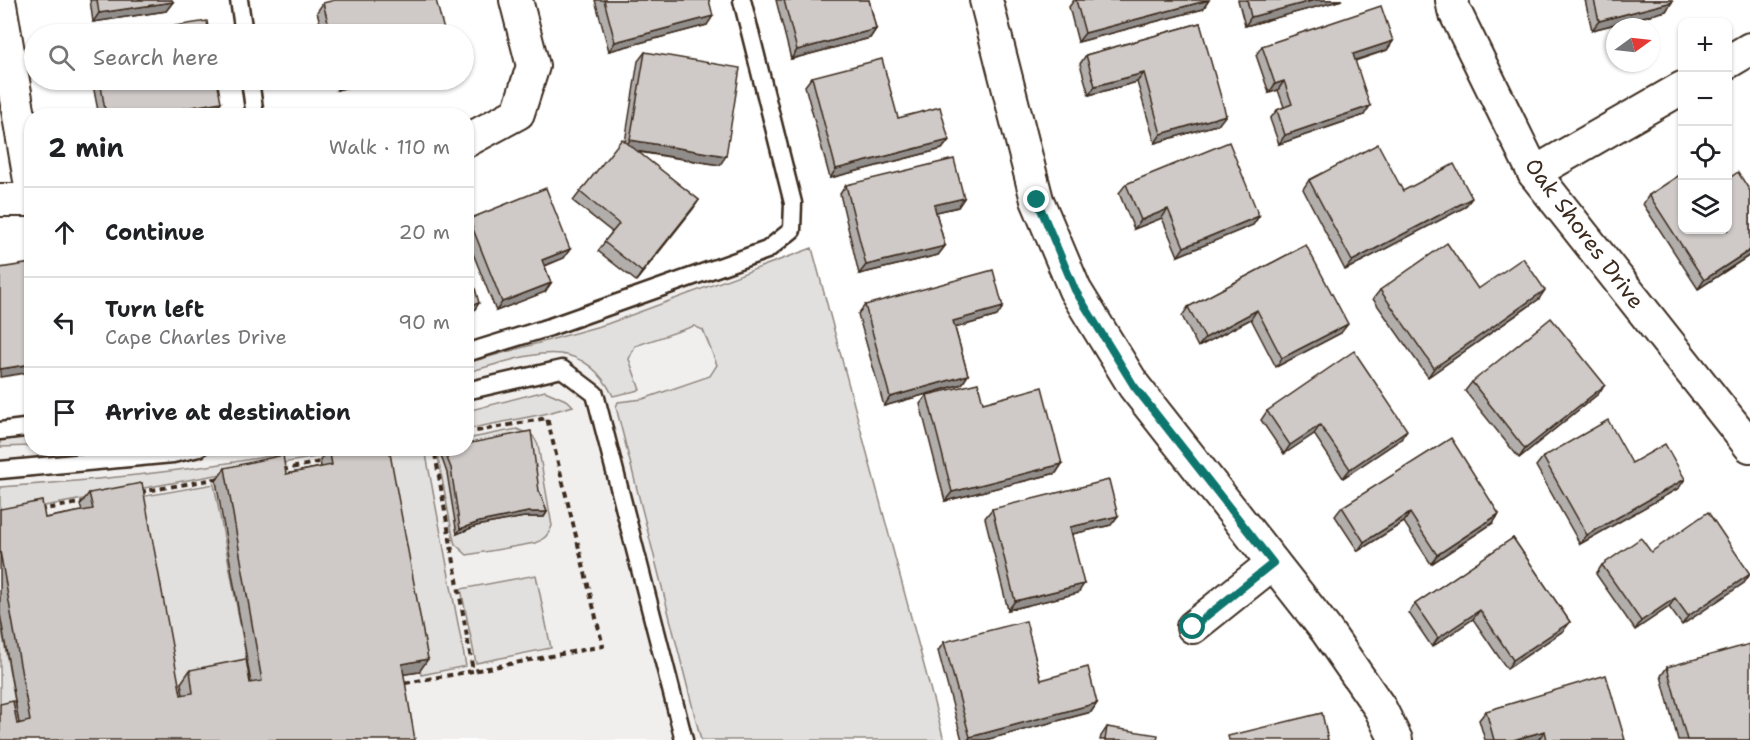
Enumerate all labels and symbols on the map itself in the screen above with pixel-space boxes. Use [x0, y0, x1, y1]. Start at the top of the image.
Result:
north arrow [1606, 18, 1660, 72]
street label: Oak Shores Drive [1518, 152, 1651, 315]
route end [1023, 186, 1049, 212]
route start [1179, 613, 1205, 639]

